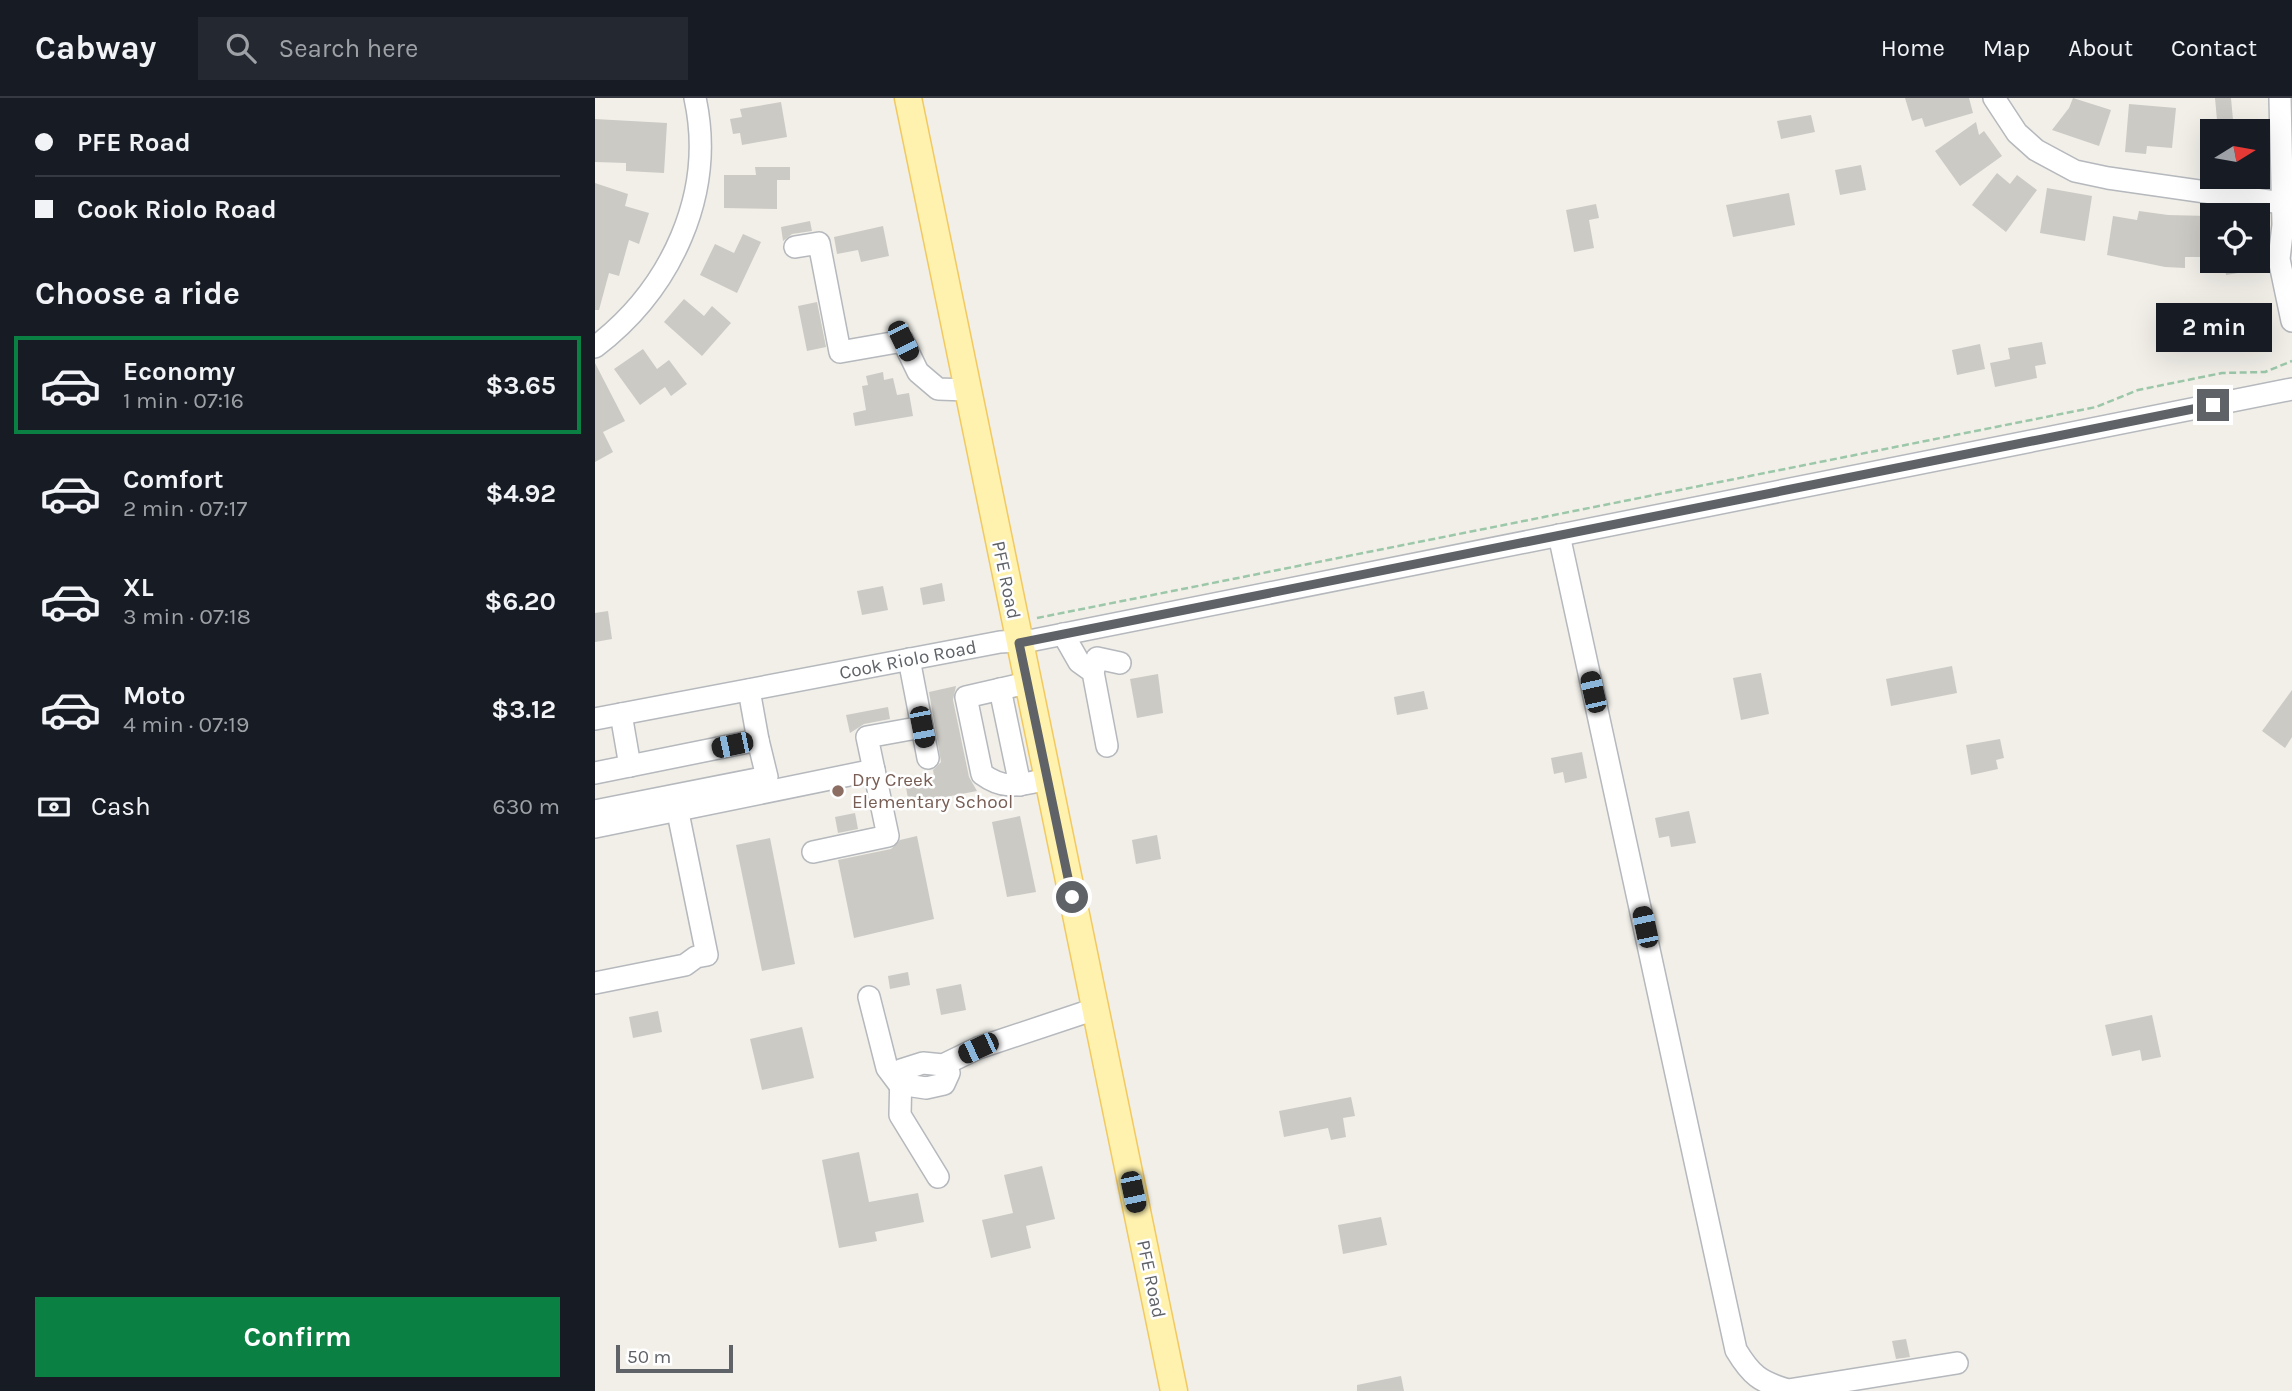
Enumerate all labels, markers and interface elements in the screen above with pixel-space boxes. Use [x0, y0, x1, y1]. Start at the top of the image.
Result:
search box [198, 17, 688, 80]
text: Cabway [35, 29, 156, 67]
icon: search [222, 29, 260, 67]
text: Search here [278, 33, 418, 64]
text: Home [1881, 34, 1945, 62]
text: Map [1983, 34, 2030, 62]
text: About [2068, 34, 2133, 62]
text: Contact [2171, 34, 2257, 62]
north arrow [2200, 119, 2270, 189]
map controls [2200, 119, 2270, 273]
text: PFE Road [77, 127, 191, 158]
text: Cook Riolo Road [77, 194, 277, 225]
button: locate [2200, 203, 2270, 273]
text: Choose a ride [35, 275, 240, 312]
callout: 2 min [2155, 303, 2271, 352]
text: 2 min [2182, 314, 2246, 341]
car [885, 318, 922, 364]
icon: car [39, 354, 102, 417]
text: Economy [123, 356, 235, 387]
text: $3.65 [485, 370, 556, 401]
text: 1 min · 07:16 [123, 387, 244, 414]
route end [2197, 389, 2229, 421]
icon: car [39, 462, 102, 525]
text: Comfort [123, 464, 224, 495]
text: $4.92 [485, 478, 556, 509]
text: 2 min · 07:17 [123, 495, 247, 522]
street label: PFE Road [987, 539, 1025, 621]
icon: car [39, 570, 102, 633]
text: XL [123, 572, 154, 603]
text: $6.20 [485, 586, 556, 617]
text: 3 min · 07:18 [123, 603, 251, 630]
street label: Cook Riolo Road [838, 636, 978, 684]
car [1579, 669, 1608, 715]
icon: car [39, 678, 102, 741]
text: Moto [123, 680, 185, 711]
text: $3.12 [491, 694, 556, 725]
car [908, 704, 937, 750]
text: 4 min · 07:19 [123, 711, 249, 738]
car [710, 730, 755, 760]
place label: Dry Creek Elementary School [852, 769, 1013, 813]
marker: Dry Creek Elementary School [830, 783, 846, 799]
icon: cash [35, 788, 73, 826]
text: Cash [91, 791, 151, 822]
text: 630 m [493, 793, 560, 820]
route start [1056, 881, 1088, 913]
car [1631, 904, 1660, 950]
car [955, 1030, 1002, 1066]
car [1119, 1169, 1148, 1215]
street label: PFE Road [1132, 1238, 1170, 1320]
button: Confirm [35, 1297, 560, 1377]
scale bar [616, 1342, 733, 1374]
text: 50 m [627, 1346, 671, 1368]

